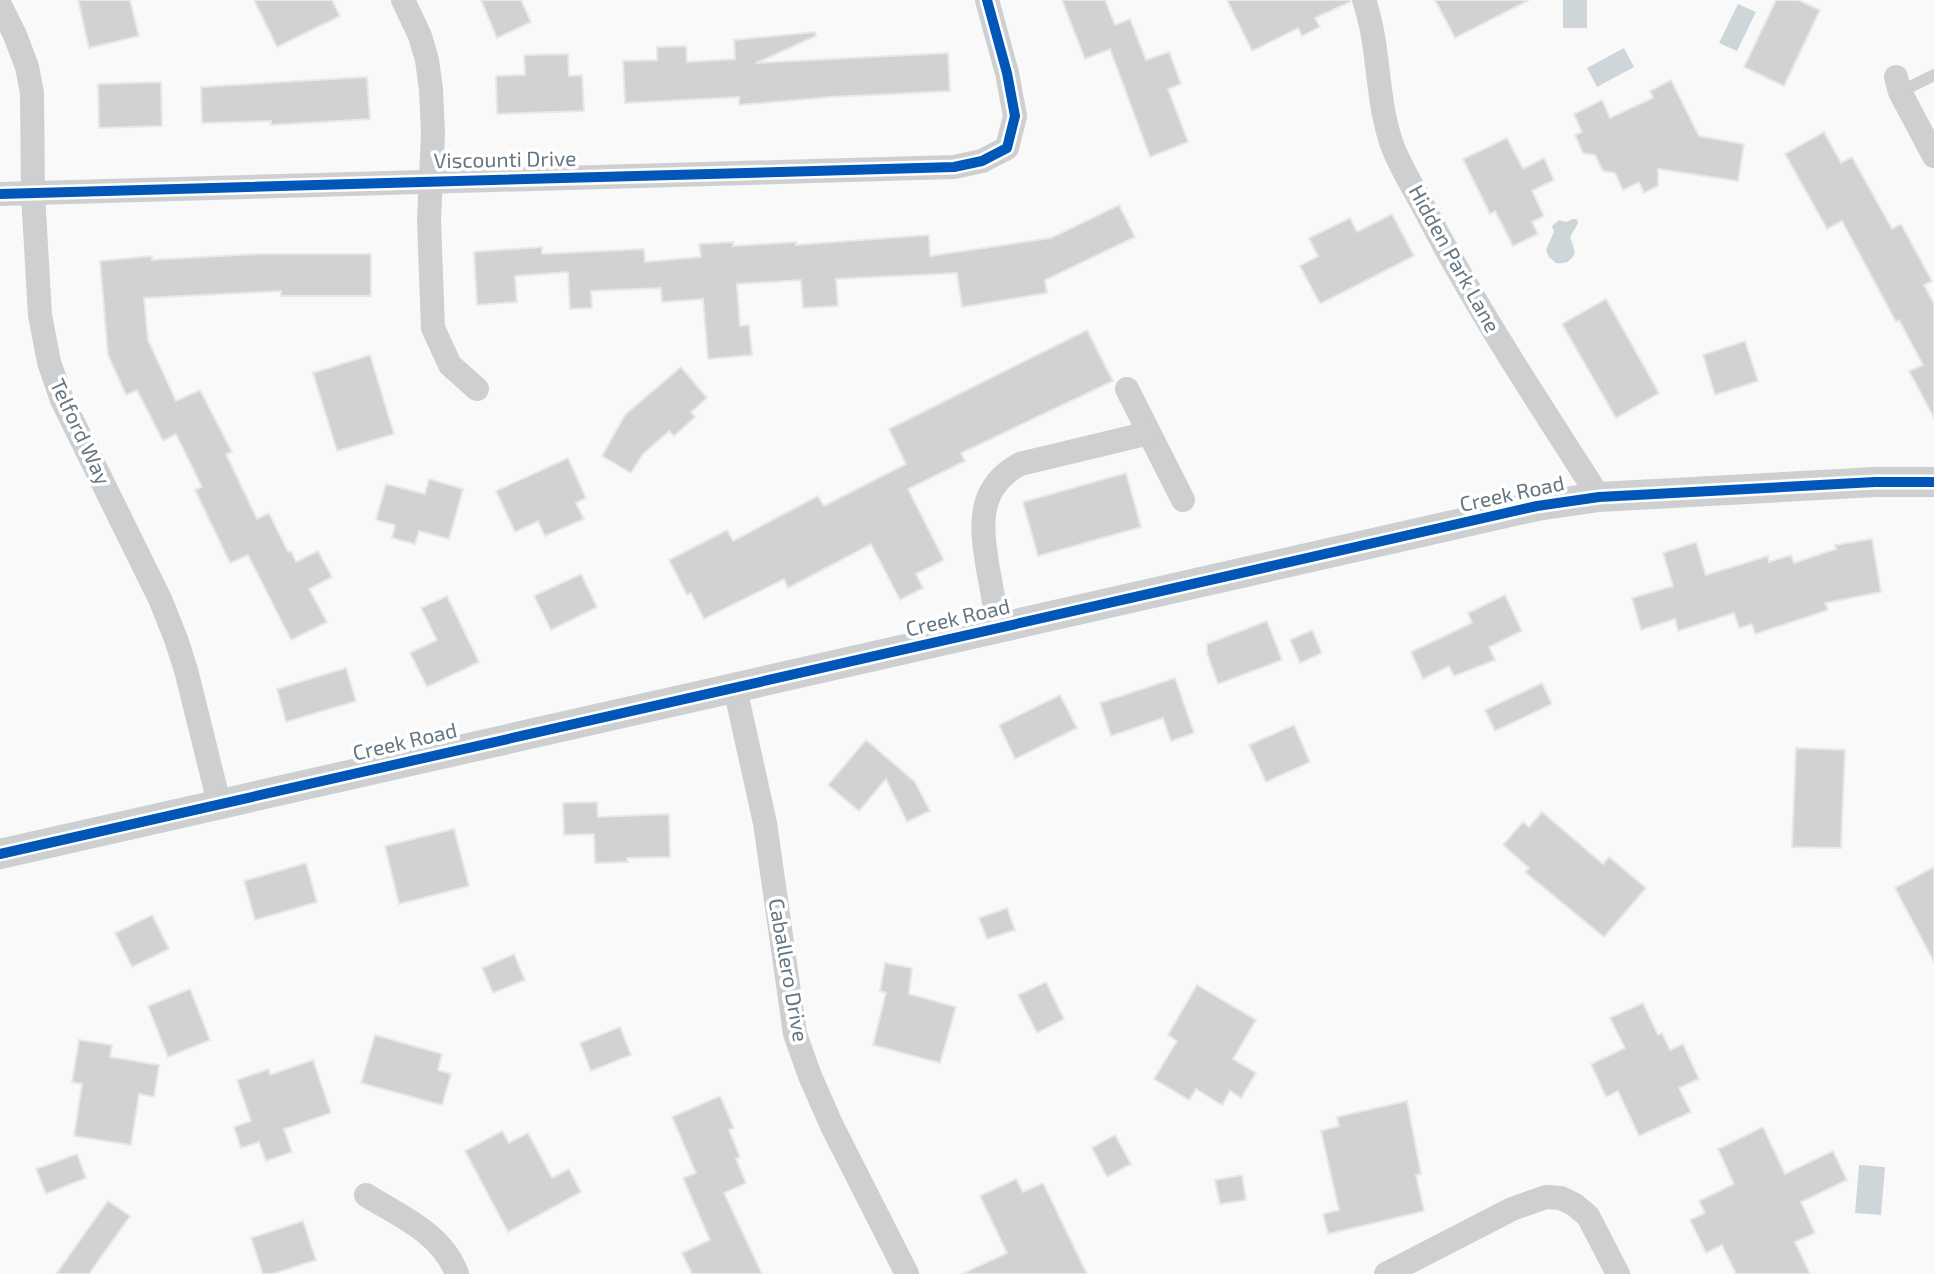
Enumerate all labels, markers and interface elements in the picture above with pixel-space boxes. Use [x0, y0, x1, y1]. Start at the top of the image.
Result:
street label: Viscounti Drive [433, 145, 576, 172]
street label: Hidden Park Lane [1404, 180, 1506, 336]
street label: Telford Way [46, 374, 117, 488]
street label: Creek Road [1457, 469, 1566, 516]
street label: Creek Road [903, 592, 1012, 641]
street label: Creek Road [350, 716, 459, 765]
street label: Caballero Drive [765, 896, 814, 1043]

